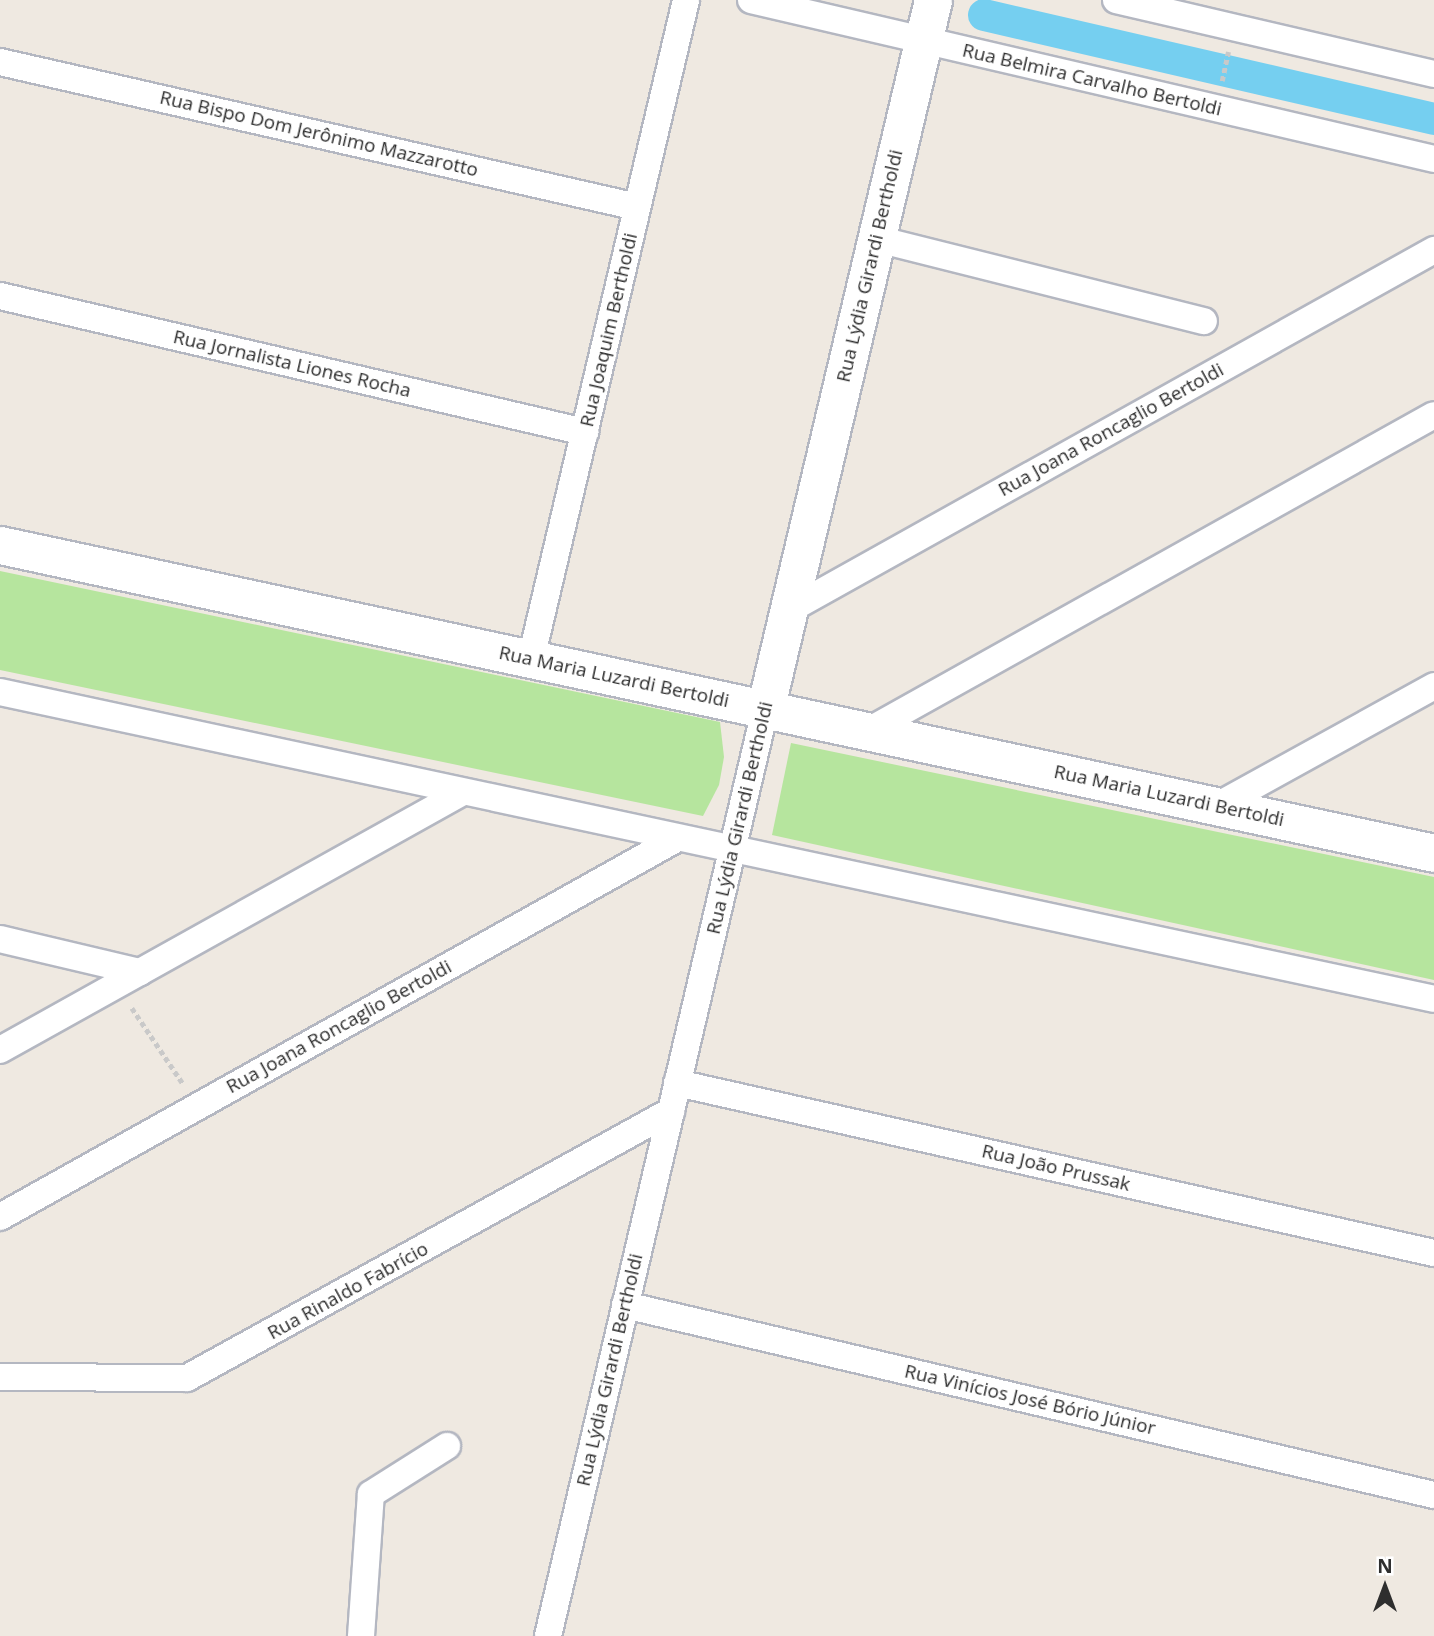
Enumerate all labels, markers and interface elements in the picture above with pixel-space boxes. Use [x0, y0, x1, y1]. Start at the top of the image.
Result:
street label: Rua Belmira Carvalho Bertoldi [960, 39, 1224, 121]
street label: Rua Bispo Dom Jerônimo Mazzarotto [157, 86, 481, 182]
street label: Rua Lýdia Girardi Bertholdi [832, 147, 908, 385]
street label: Rua Joaquim Bertholdi [576, 231, 642, 429]
street label: Rua Jornalista Liones Rocha [171, 326, 413, 402]
street label: Rua Joana Roncaglio Bertoldi [994, 358, 1228, 502]
street label: Rua Maria Luzardi Bertoldi [497, 641, 731, 713]
street label: Rua Lýdia Girardi Bertholdi [702, 699, 778, 937]
street label: Rua Maria Luzardi Bertoldi [1052, 760, 1286, 832]
street label: Rua Joana Roncaglio Bertoldi [222, 955, 456, 1099]
street label: Rua João Prussak [979, 1140, 1133, 1196]
street label: Rua Rinaldo Fabrício [264, 1237, 432, 1345]
street label: Rua Lýdia Girardi Bertholdi [572, 1251, 648, 1489]
street label: Rua Vinícios José Bório Júnior [902, 1360, 1158, 1440]
north arrow [1350, 1552, 1420, 1622]
text: N [1377, 1553, 1393, 1579]

